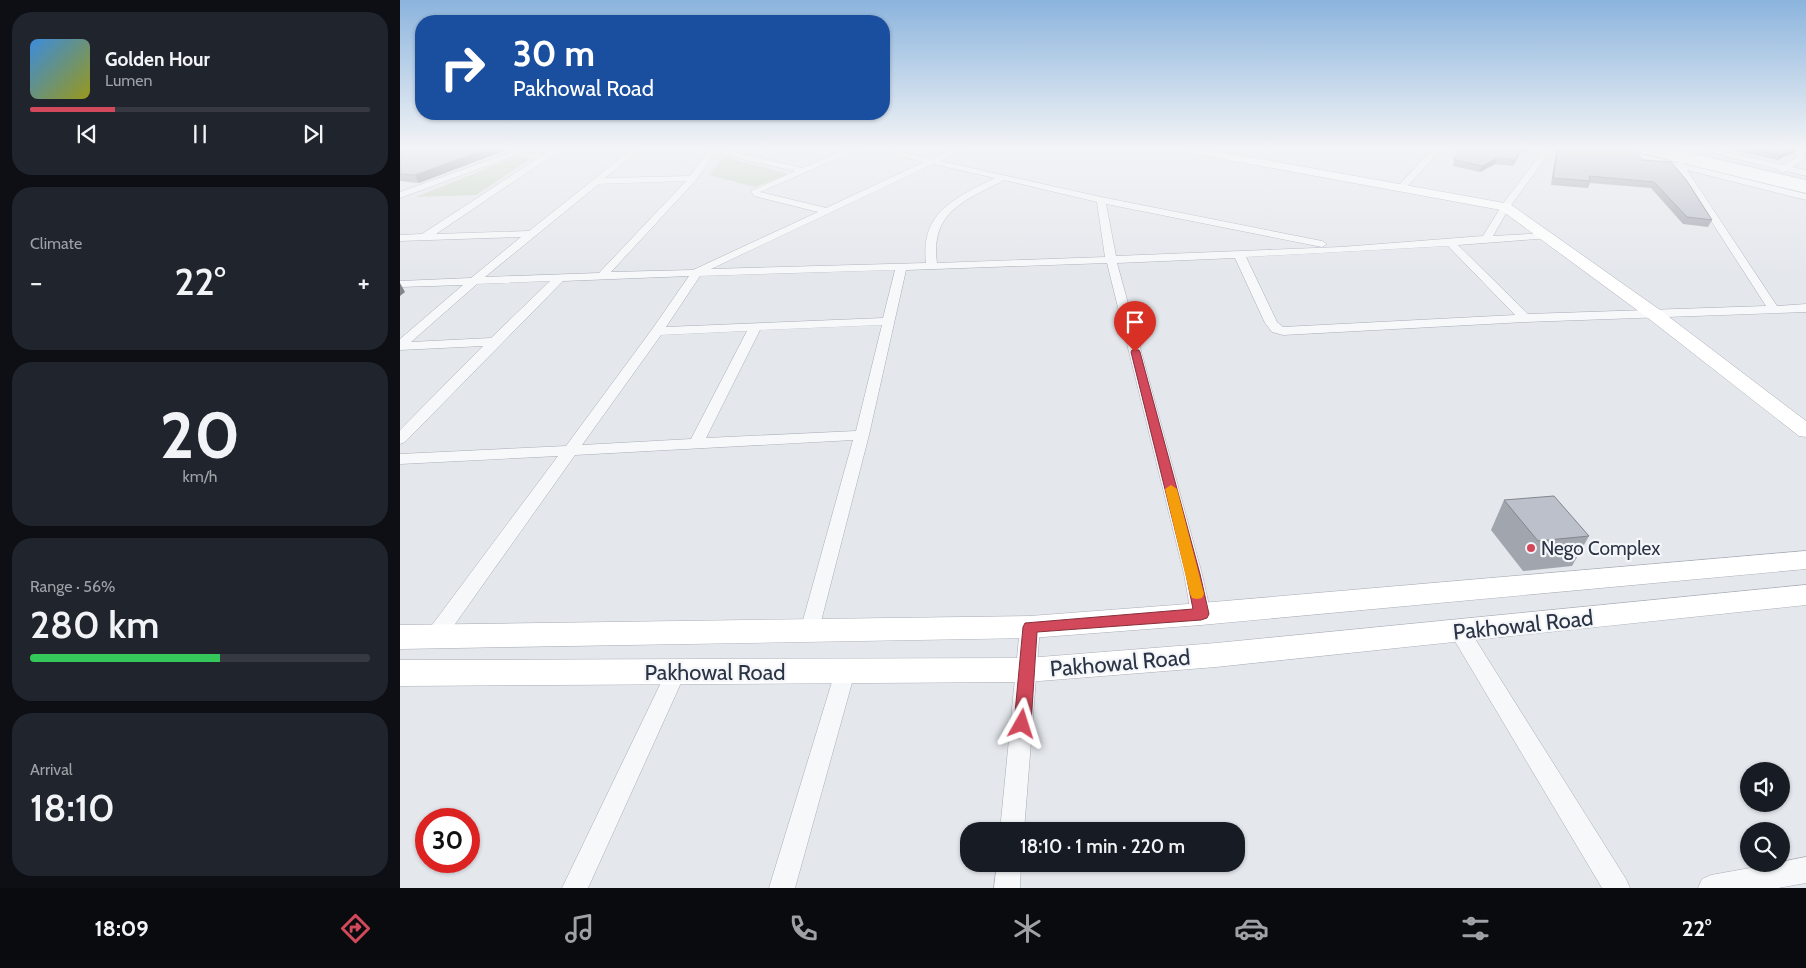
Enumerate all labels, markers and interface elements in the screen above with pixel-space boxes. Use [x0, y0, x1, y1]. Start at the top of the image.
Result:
text: 30 m [513, 32, 595, 75]
icon: right [430, 35, 495, 100]
text: Golden Hour [105, 48, 210, 71]
text: Lumen [105, 71, 152, 90]
text: Pakhowal Road [513, 75, 654, 102]
icon: previous [73, 120, 101, 148]
icon: pause [186, 120, 214, 148]
icon: next [299, 120, 327, 148]
text: Climate [30, 234, 82, 253]
text: 22° [174, 258, 226, 305]
text: − [30, 265, 42, 299]
text: + [358, 265, 370, 299]
pin [1114, 301, 1156, 352]
icon: arrive [1121, 308, 1149, 336]
text: 20 [160, 395, 240, 474]
text: km/h [182, 467, 218, 486]
place label: Nego Complex [1541, 537, 1660, 560]
marker: Nego Complex [1525, 542, 1537, 554]
text: Range · 56% [30, 577, 116, 596]
text: 280 km [30, 601, 159, 648]
street label: Pakhowal Road [1452, 604, 1594, 646]
street label: Pakhowal Road [1049, 643, 1191, 683]
street label: Pakhowal Road [645, 659, 785, 686]
position arrow [995, 697, 1047, 749]
text: Arrival [30, 760, 73, 779]
map controls [1740, 762, 1790, 872]
button: sound [1740, 762, 1790, 812]
text: 18:10 [30, 784, 115, 831]
speed limit sign: 30 [415, 808, 480, 873]
button: search [1740, 822, 1790, 872]
text: 18:10 · 1 min · 220 m [1020, 835, 1185, 858]
icon: directions [338, 911, 373, 946]
icon: music [562, 911, 597, 946]
icon: phone [786, 911, 821, 946]
icon: climate [1010, 911, 1045, 946]
icon: car [1234, 911, 1269, 946]
icon: filters [1458, 911, 1493, 946]
text: 18:09 [95, 915, 149, 942]
text: 22° [1682, 915, 1711, 942]

